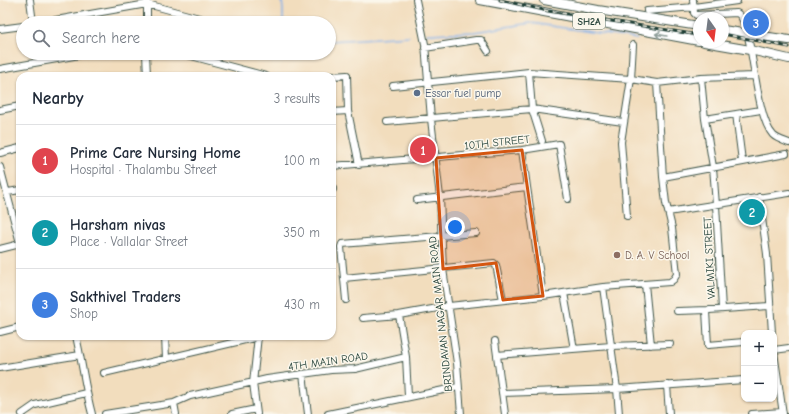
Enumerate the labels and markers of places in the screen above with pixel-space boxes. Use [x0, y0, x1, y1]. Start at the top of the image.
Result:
pin: 3 [743, 8, 769, 38]
place label: Essar fuel pump [425, 87, 501, 100]
marker: Essar fuel pump [412, 88, 422, 98]
pin: 1 [410, 135, 436, 165]
pin: 2 [739, 197, 765, 227]
place label: D. A. V School [625, 249, 690, 262]
marker: D. A. V School [612, 250, 622, 260]

